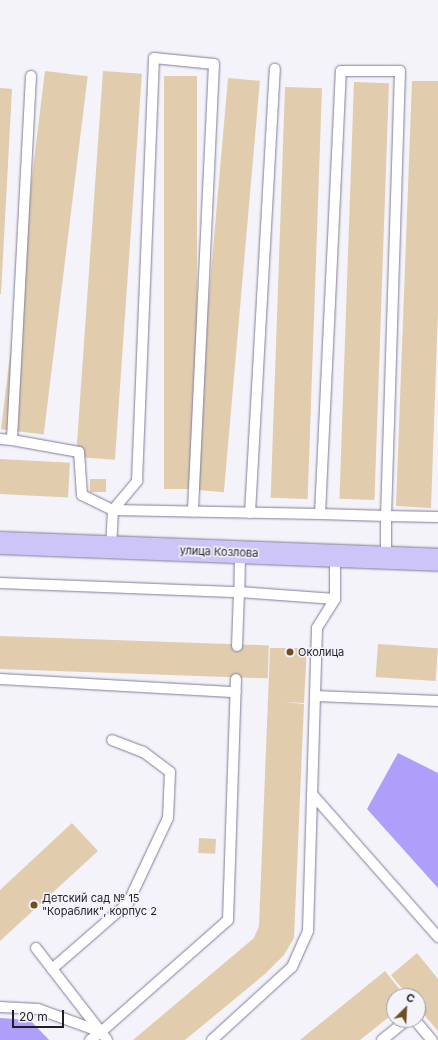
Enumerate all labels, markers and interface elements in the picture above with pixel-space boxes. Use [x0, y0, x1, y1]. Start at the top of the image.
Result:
street label: улица Козлова [179, 544, 259, 560]
place label: Околица [298, 645, 344, 659]
marker: Околица [285, 647, 295, 657]
place label: Детский сад № 15 "Кораблик", корпус 2 [42, 892, 157, 918]
marker: Детский сад № 15 "Кораблик", корпус 2 [29, 900, 39, 910]
north arrow [386, 988, 426, 1028]
text: С [404, 990, 417, 1006]
scale bar [14, 1002, 66, 1028]
text: 20 m [19, 1009, 48, 1024]

